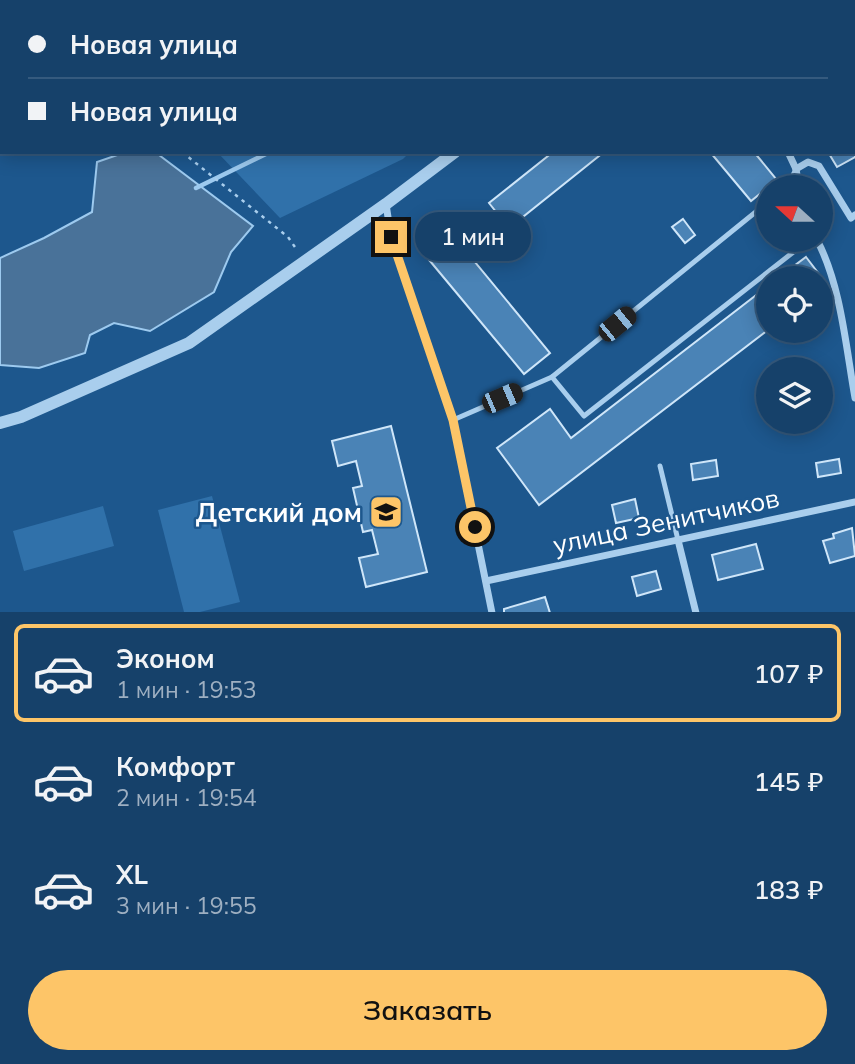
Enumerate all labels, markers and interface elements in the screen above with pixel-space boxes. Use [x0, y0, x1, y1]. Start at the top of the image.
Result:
text: Новая улица [70, 28, 238, 61]
text: Новая улица [70, 95, 238, 128]
north arrow [756, 175, 833, 252]
map controls [756, 175, 833, 434]
callout: 1 мин [416, 212, 531, 262]
route end [375, 221, 407, 253]
text: 1 мин [441, 222, 505, 251]
button: locate [756, 266, 833, 343]
car [595, 303, 640, 345]
button: layers [756, 357, 833, 434]
car [479, 380, 526, 416]
street label: улица Зенитчиков [550, 481, 782, 561]
school or university icon: Детский дом [367, 493, 405, 531]
place label: Детский дом [196, 496, 362, 529]
route start [459, 511, 491, 543]
icon: car [32, 642, 95, 705]
text: Эконом [116, 642, 215, 675]
text: 107 ₽ [754, 657, 823, 690]
text: 1 мин · 19:53 [116, 675, 256, 704]
icon: car [32, 750, 95, 813]
text: Комфорт [116, 750, 235, 783]
text: 145 ₽ [754, 765, 823, 798]
text: 2 мин · 19:54 [116, 783, 256, 812]
icon: car [32, 858, 95, 921]
text: XL [116, 858, 148, 891]
text: 183 ₽ [754, 873, 823, 906]
text: 3 мин · 19:55 [116, 891, 256, 920]
button: Заказать [28, 970, 827, 1050]

